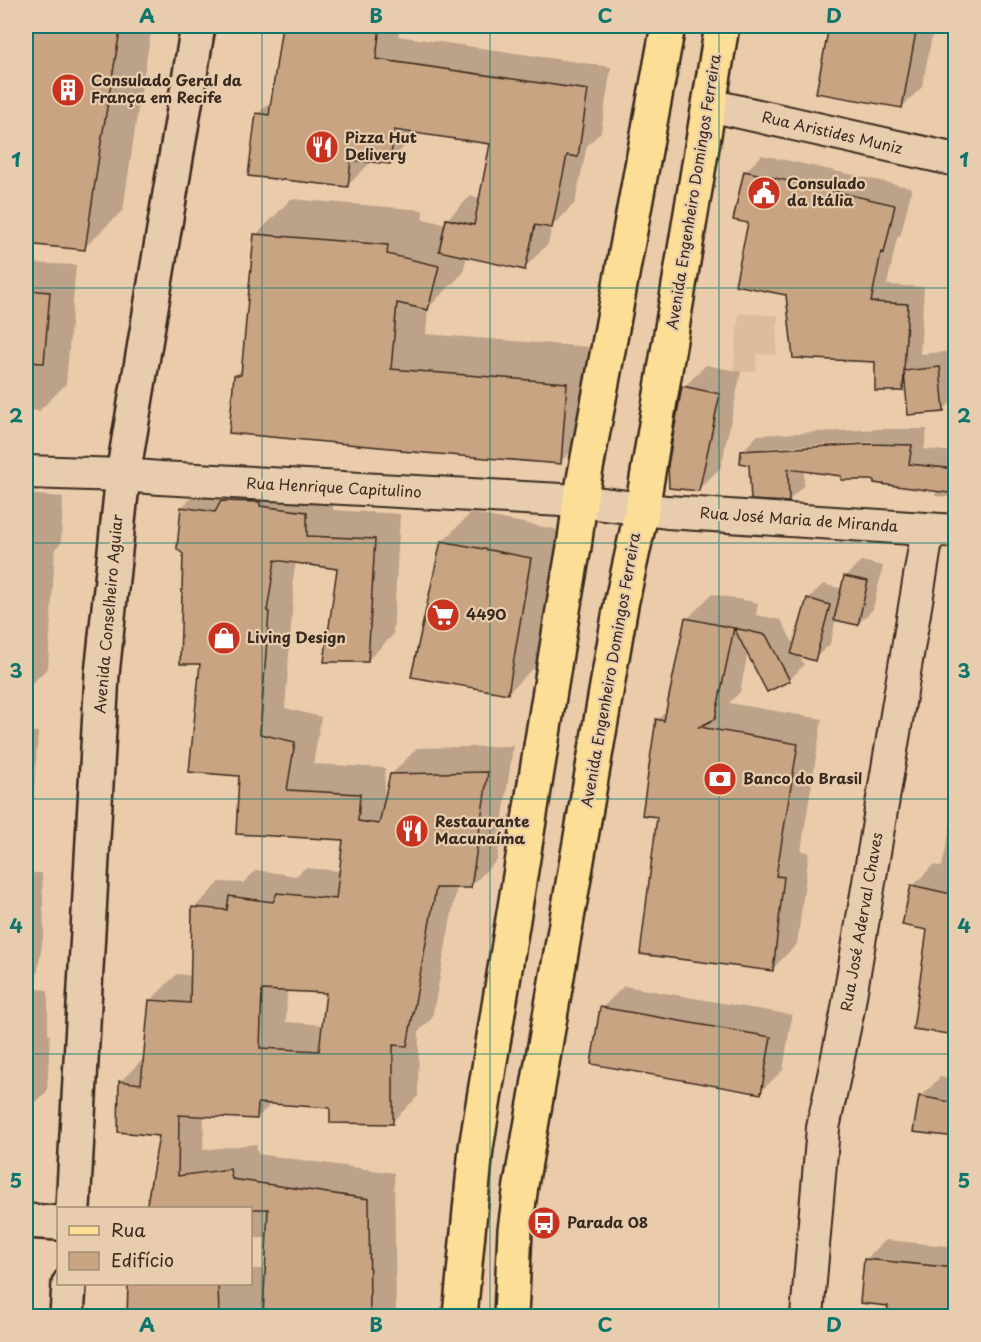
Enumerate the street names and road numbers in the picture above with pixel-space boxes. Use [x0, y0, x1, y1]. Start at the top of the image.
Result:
street label: Avenida Engenheiro Domingos Ferreira [659, 52, 726, 331]
street label: Rua Aristides Muniz [760, 104, 905, 159]
street label: Rua Henrique Capitulino [246, 470, 422, 503]
street label: Rua José Maria de Miranda [699, 500, 900, 537]
street label: Avenida Conselheiro Aguiar [87, 513, 128, 714]
street label: Avenida Engenheiro Domingos Ferreira [574, 530, 645, 809]
street label: Rua José Aderval Chaves [833, 830, 888, 1013]

